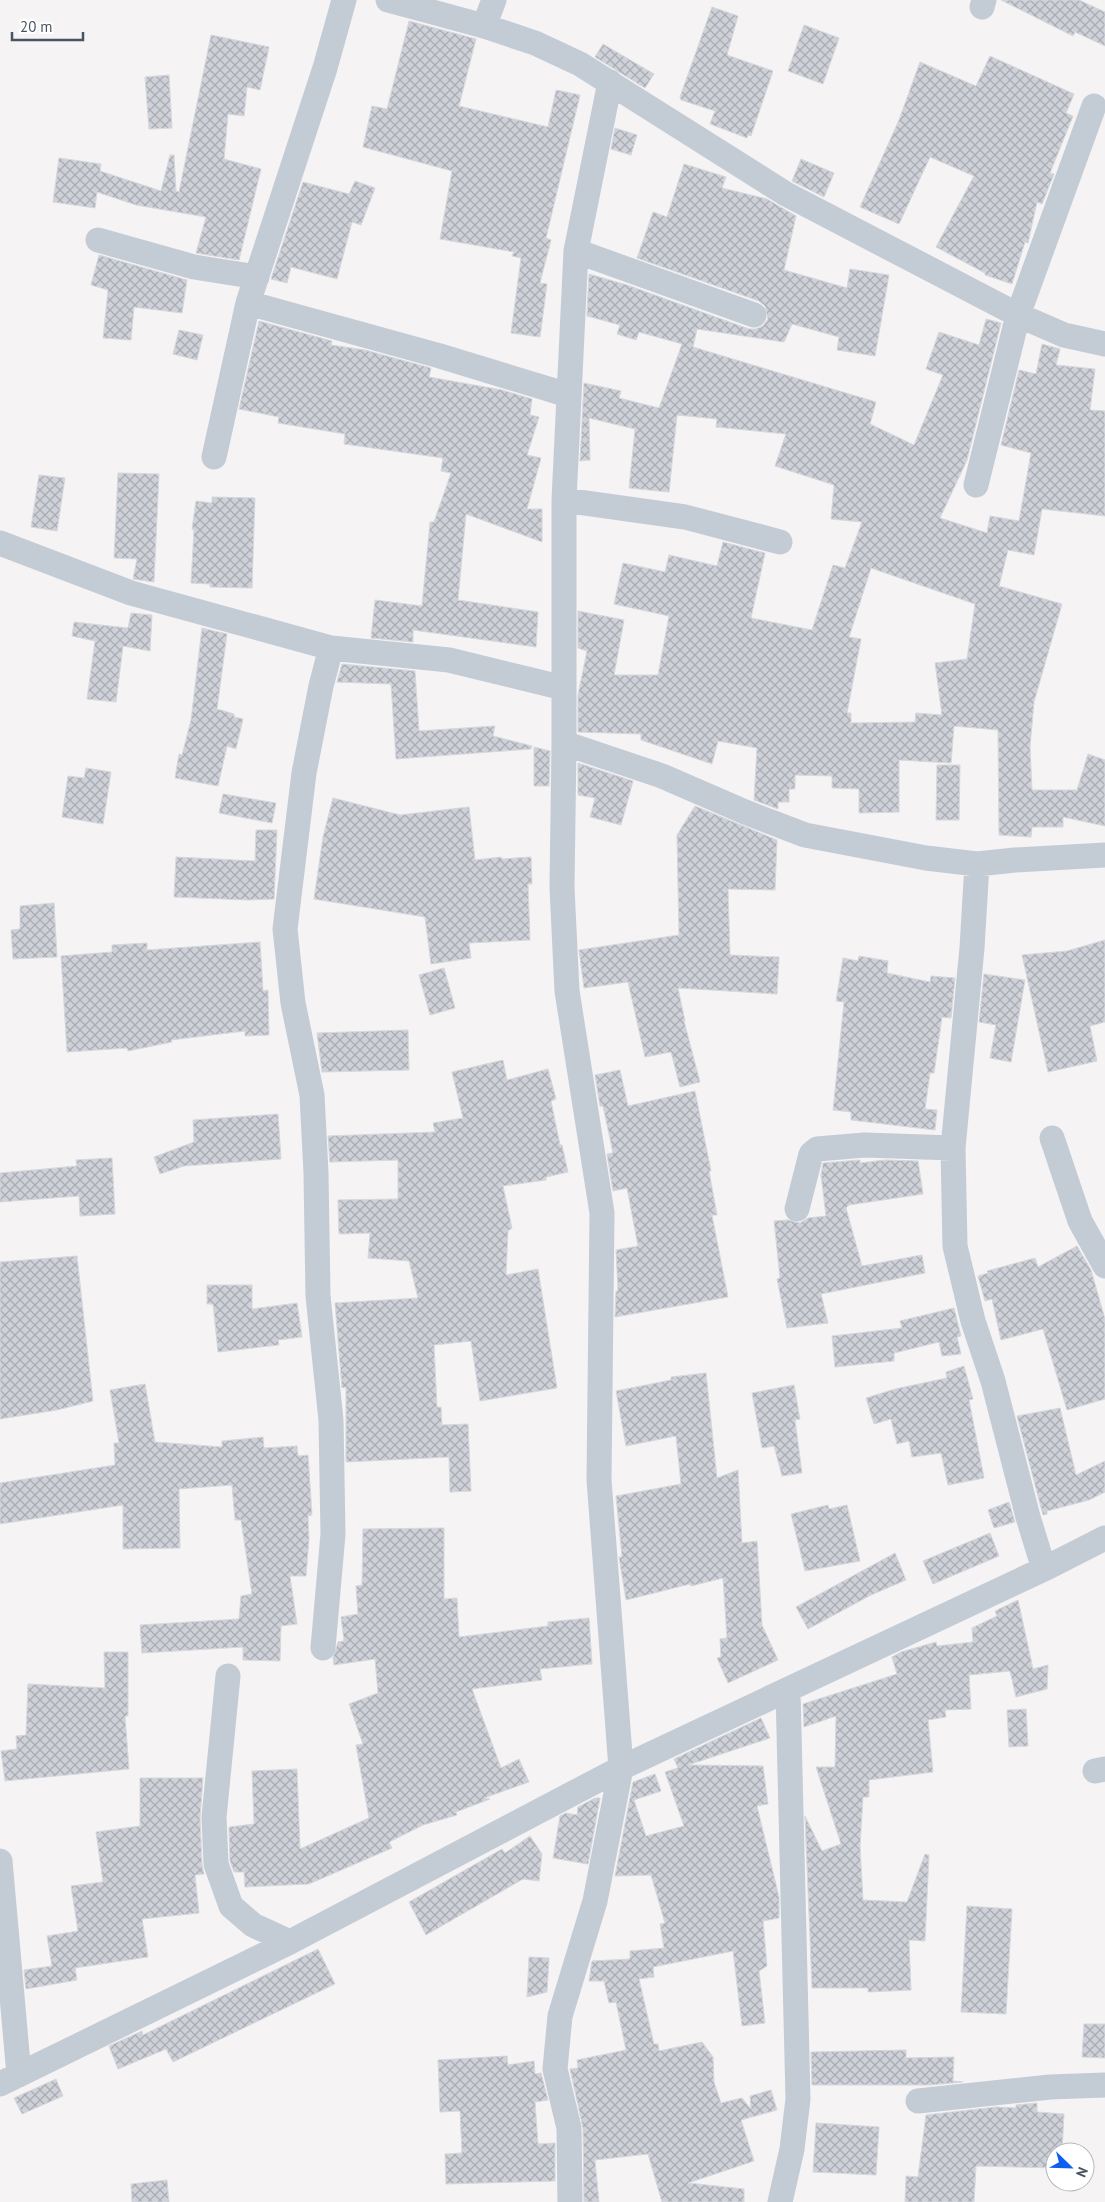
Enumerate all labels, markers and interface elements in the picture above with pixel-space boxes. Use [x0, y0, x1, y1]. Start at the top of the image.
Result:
scale bar [12, 10, 84, 42]
text: 20 m [20, 17, 53, 36]
north arrow [1045, 2142, 1095, 2192]
text: N [1072, 2164, 1092, 2180]

